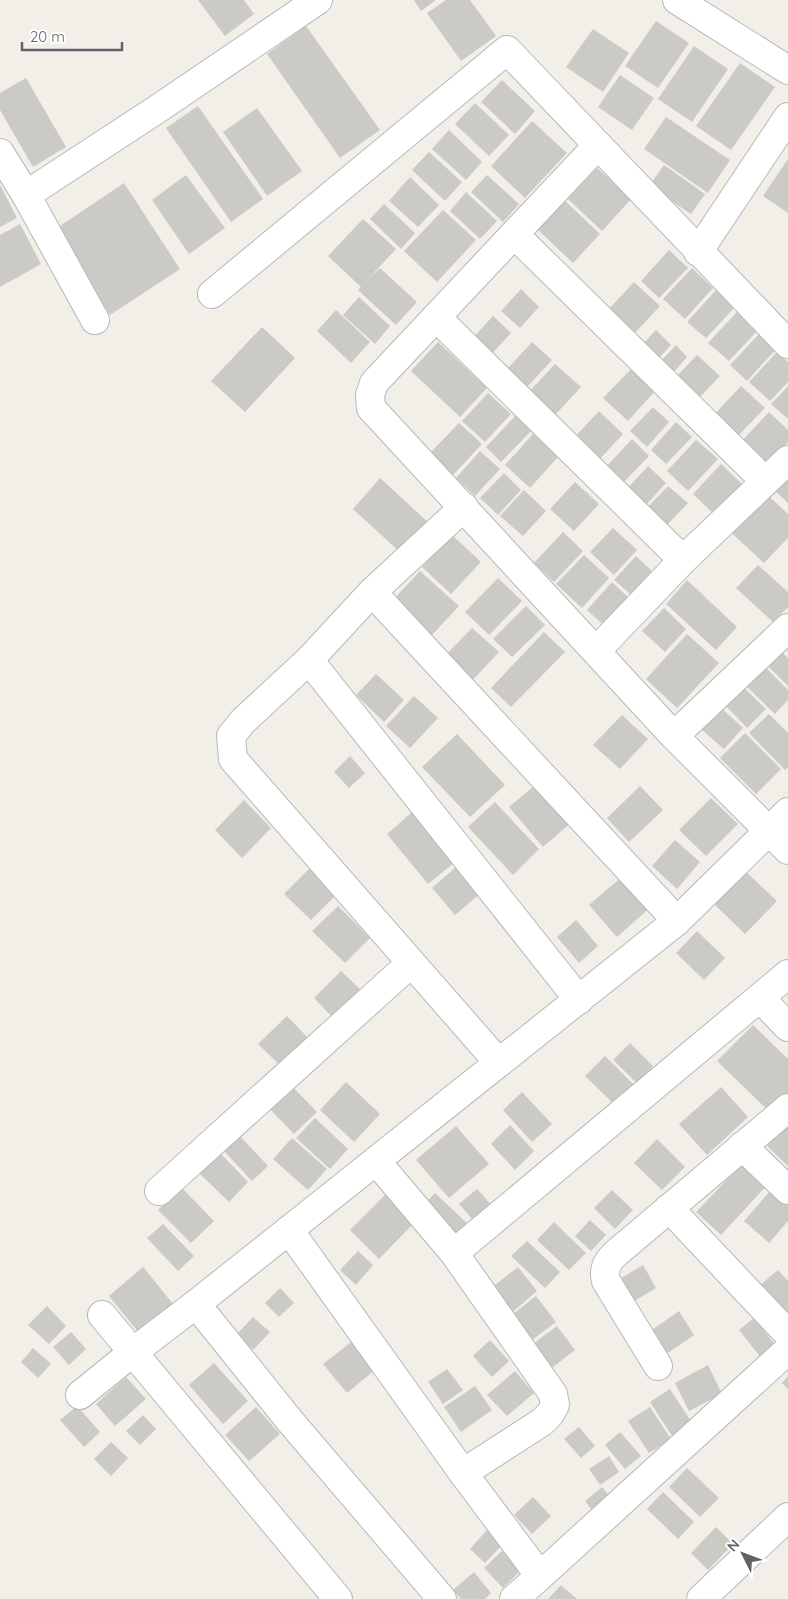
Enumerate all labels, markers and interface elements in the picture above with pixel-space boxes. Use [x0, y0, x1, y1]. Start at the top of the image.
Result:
scale bar [22, 20, 122, 52]
text: 20 m [30, 27, 65, 46]
north arrow [718, 1529, 768, 1579]
text: N [723, 1535, 743, 1555]

